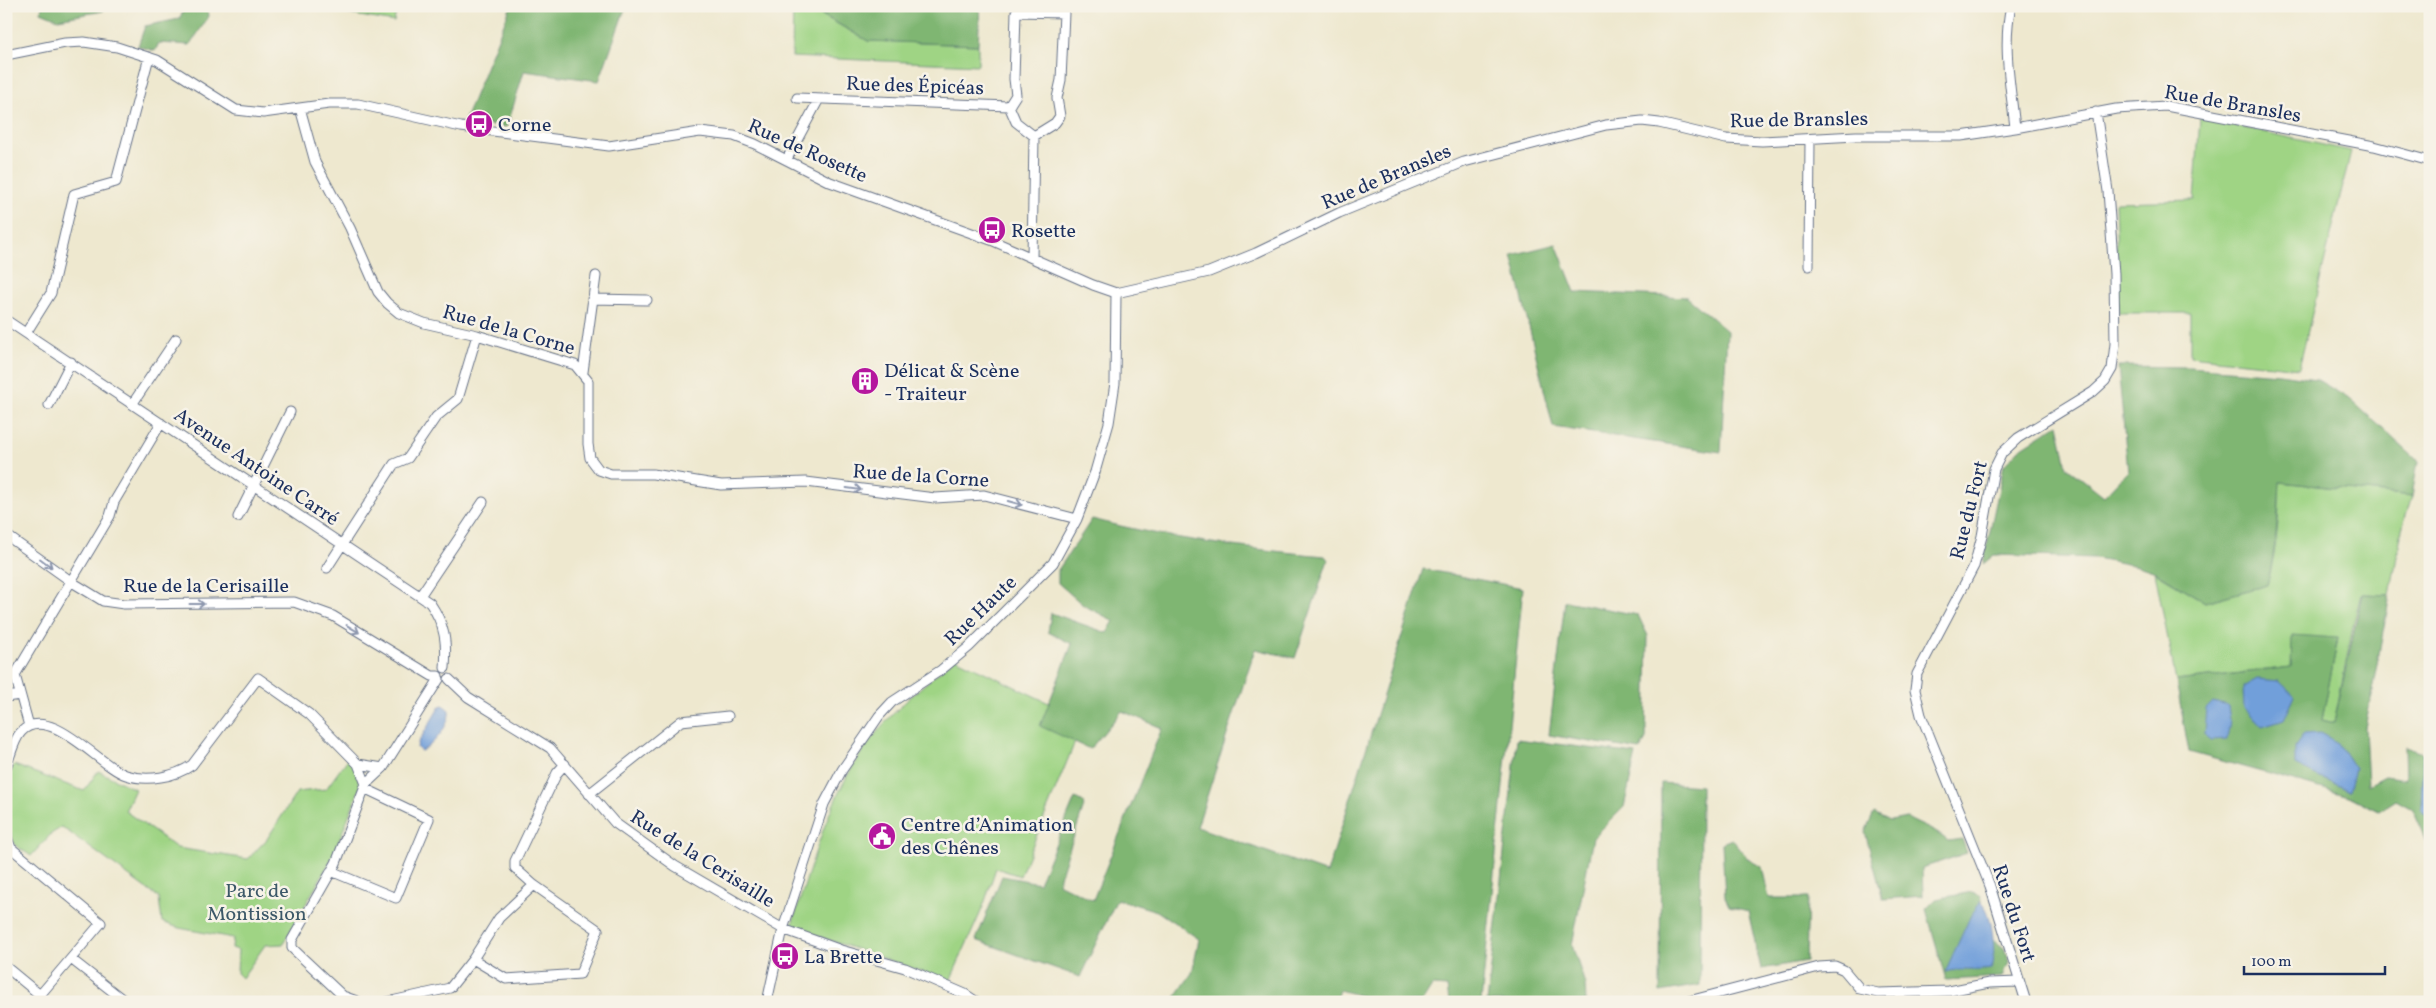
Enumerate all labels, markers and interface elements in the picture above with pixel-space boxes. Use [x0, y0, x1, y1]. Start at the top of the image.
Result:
street label: Rue des Épicéas [845, 71, 984, 103]
street label: Rue de Bransles [2162, 79, 2303, 131]
street label: Rue de Bransles [1730, 106, 1869, 136]
bus stop icon: Corne [464, 109, 494, 139]
place label: Corne [498, 112, 552, 140]
street label: Rue de Rosette [743, 113, 871, 191]
street label: Rue de Bransles [1318, 138, 1456, 218]
bus stop icon: Rosette [977, 215, 1007, 245]
place label: Rosette [1011, 218, 1076, 246]
street label: Rue de la Corne [439, 299, 578, 363]
place label: Délicat & Scène - Traiteur [884, 358, 1019, 409]
building icon: Délicat & Scène - Traiteur [850, 366, 880, 396]
street label: Avenue Antoine Carré [168, 402, 344, 533]
street label: Rue de la Corne [852, 458, 990, 496]
street label: Rue du Fort [1944, 458, 1996, 563]
one-way arrow [846, 484, 862, 494]
one-way arrow [1007, 499, 1023, 508]
one-way arrow [39, 558, 53, 568]
street label: Rue Haute [939, 570, 1024, 653]
street label: Rue de la Cerisaille [123, 573, 289, 601]
one-way arrow [188, 599, 205, 609]
one-way arrow [346, 624, 360, 634]
street label: Rue de la Cerisaille [624, 804, 780, 916]
place label: Centre d’Animation des Chênes [901, 812, 1074, 863]
public building icon: Centre d’Animation des Chênes [867, 821, 897, 851]
street label: Rue du Fort [1984, 861, 2042, 966]
park label: Parc de Montission [207, 878, 307, 929]
bus stop icon: La Brette [770, 941, 800, 971]
scale bar [2244, 943, 2385, 975]
place label: La Brette [804, 944, 883, 972]
text: 100 m [2251, 952, 2291, 973]

